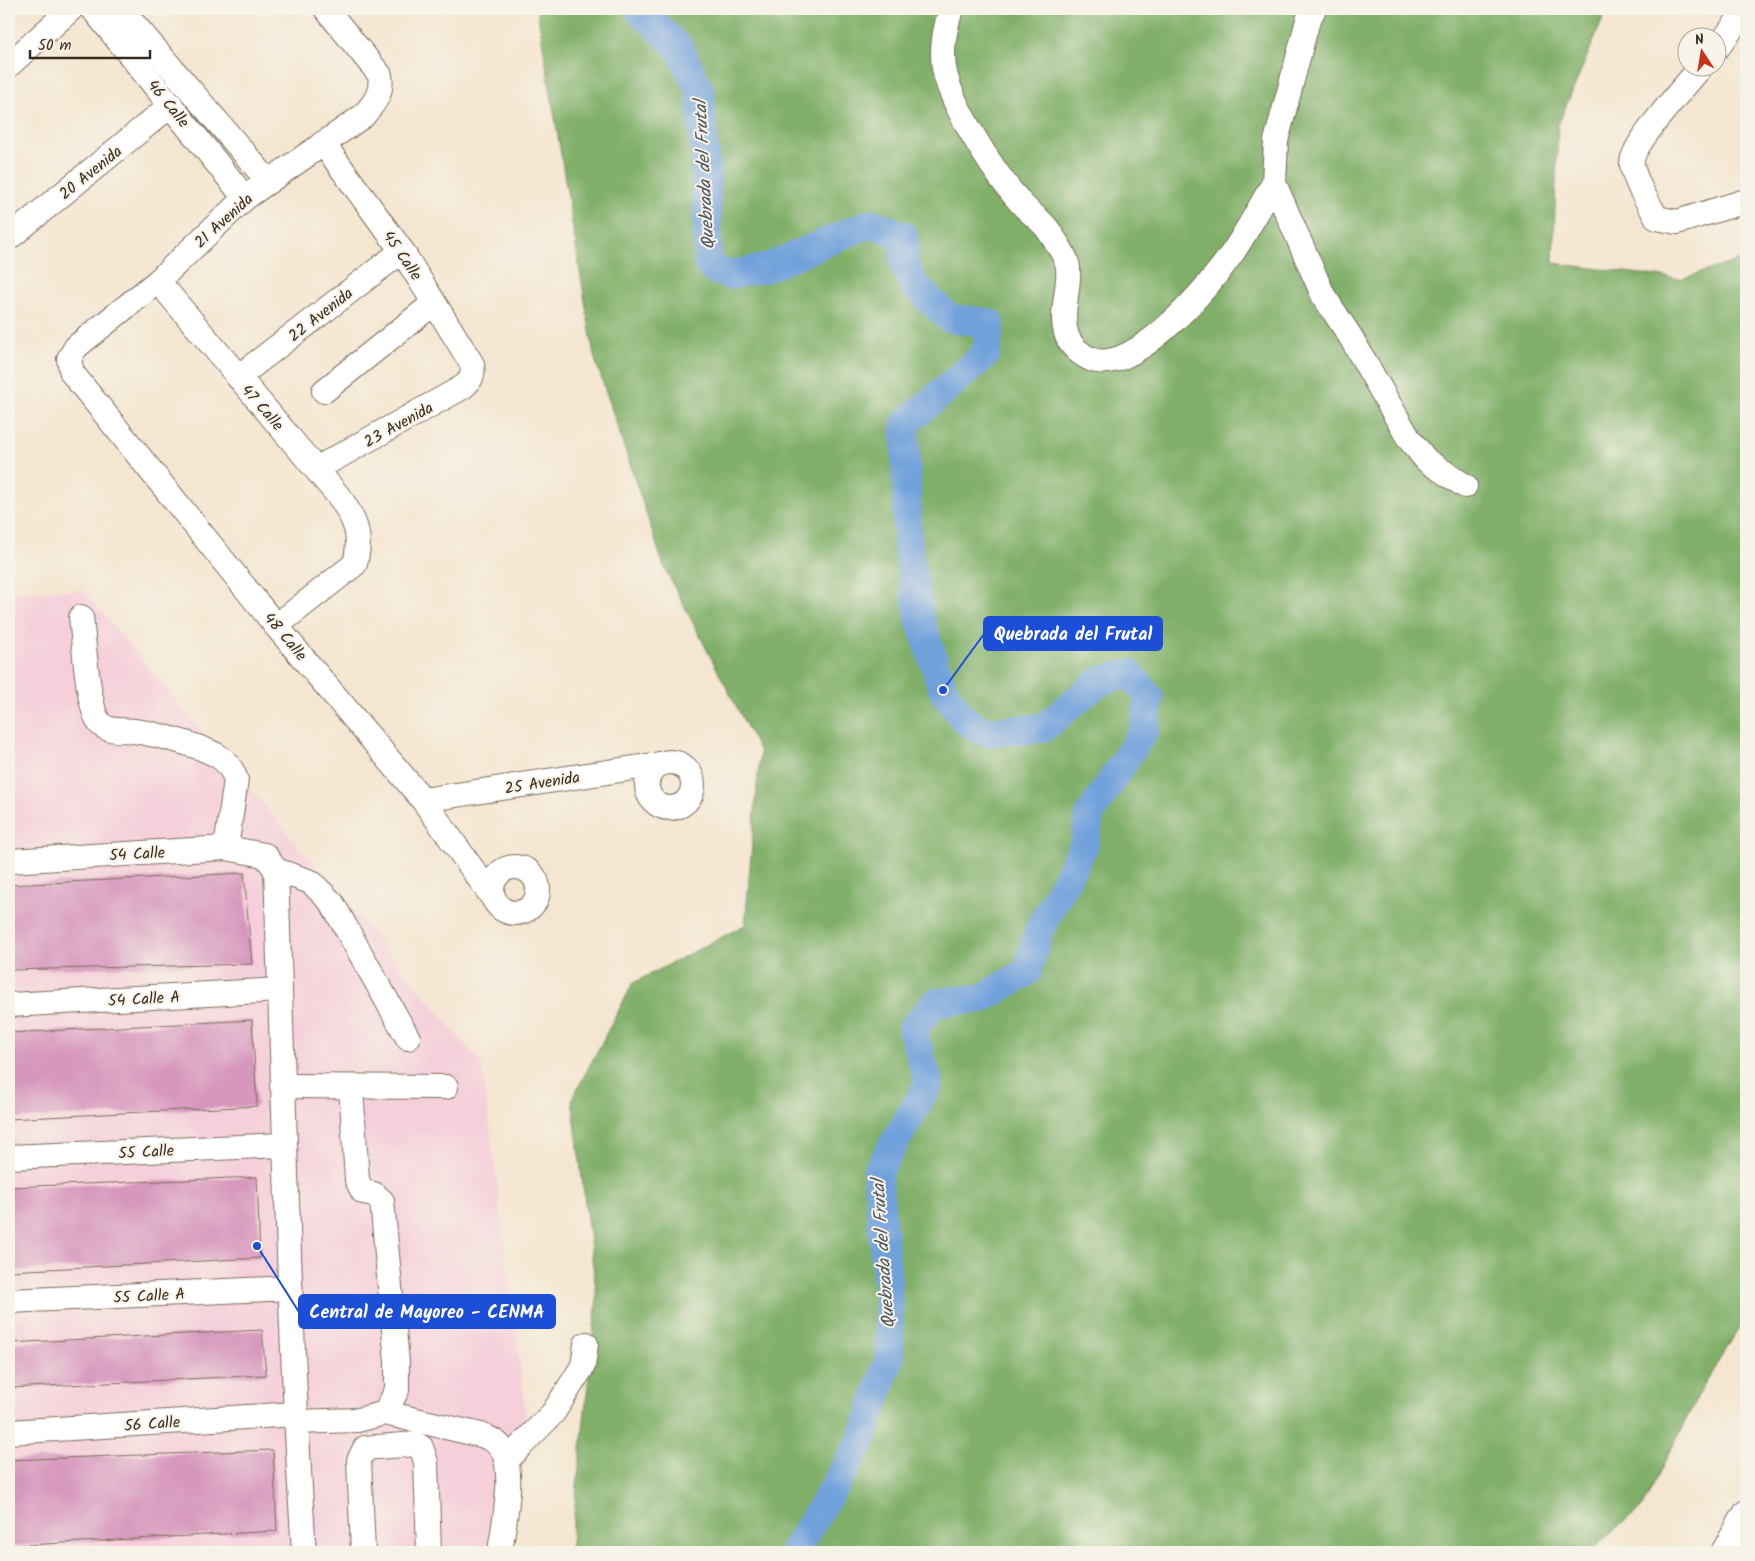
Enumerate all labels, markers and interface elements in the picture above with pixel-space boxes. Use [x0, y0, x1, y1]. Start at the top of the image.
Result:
scale bar [30, 28, 150, 60]
north arrow [1678, 28, 1728, 78]
text: N [1693, 29, 1706, 52]
text: 50 m [38, 34, 72, 58]
street label: 46 Calle [140, 74, 195, 134]
water label: Quebrada del Frutal [687, 96, 724, 250]
street label: 20 Avenida [54, 140, 128, 207]
street label: 21 Avenida [189, 188, 259, 255]
street label: 45 Calle [376, 226, 428, 286]
street label: 22 Avenida [283, 282, 359, 349]
street label: 47 Calle [234, 379, 289, 437]
street label: 23 Avenida [359, 396, 438, 455]
street label: 48 Calle [257, 607, 313, 667]
callout: Quebrada del Frutal [984, 617, 1162, 650]
text: Quebrada del Frutal [994, 621, 1152, 650]
street label: 25 Avenida [503, 765, 582, 802]
street label: 54 Calle [108, 841, 166, 868]
street label: 54 Calle A [107, 985, 181, 1014]
street label: 55 Calle [118, 1139, 175, 1166]
water label: Quebrada del Frutal [865, 1175, 904, 1329]
street label: 55 Calle A [113, 1282, 186, 1311]
callout: Central de Mayoreo - CENMA [299, 1295, 555, 1328]
text: Central de Mayoreo - CENMA [309, 1299, 545, 1328]
street label: 56 Calle [123, 1410, 181, 1439]

